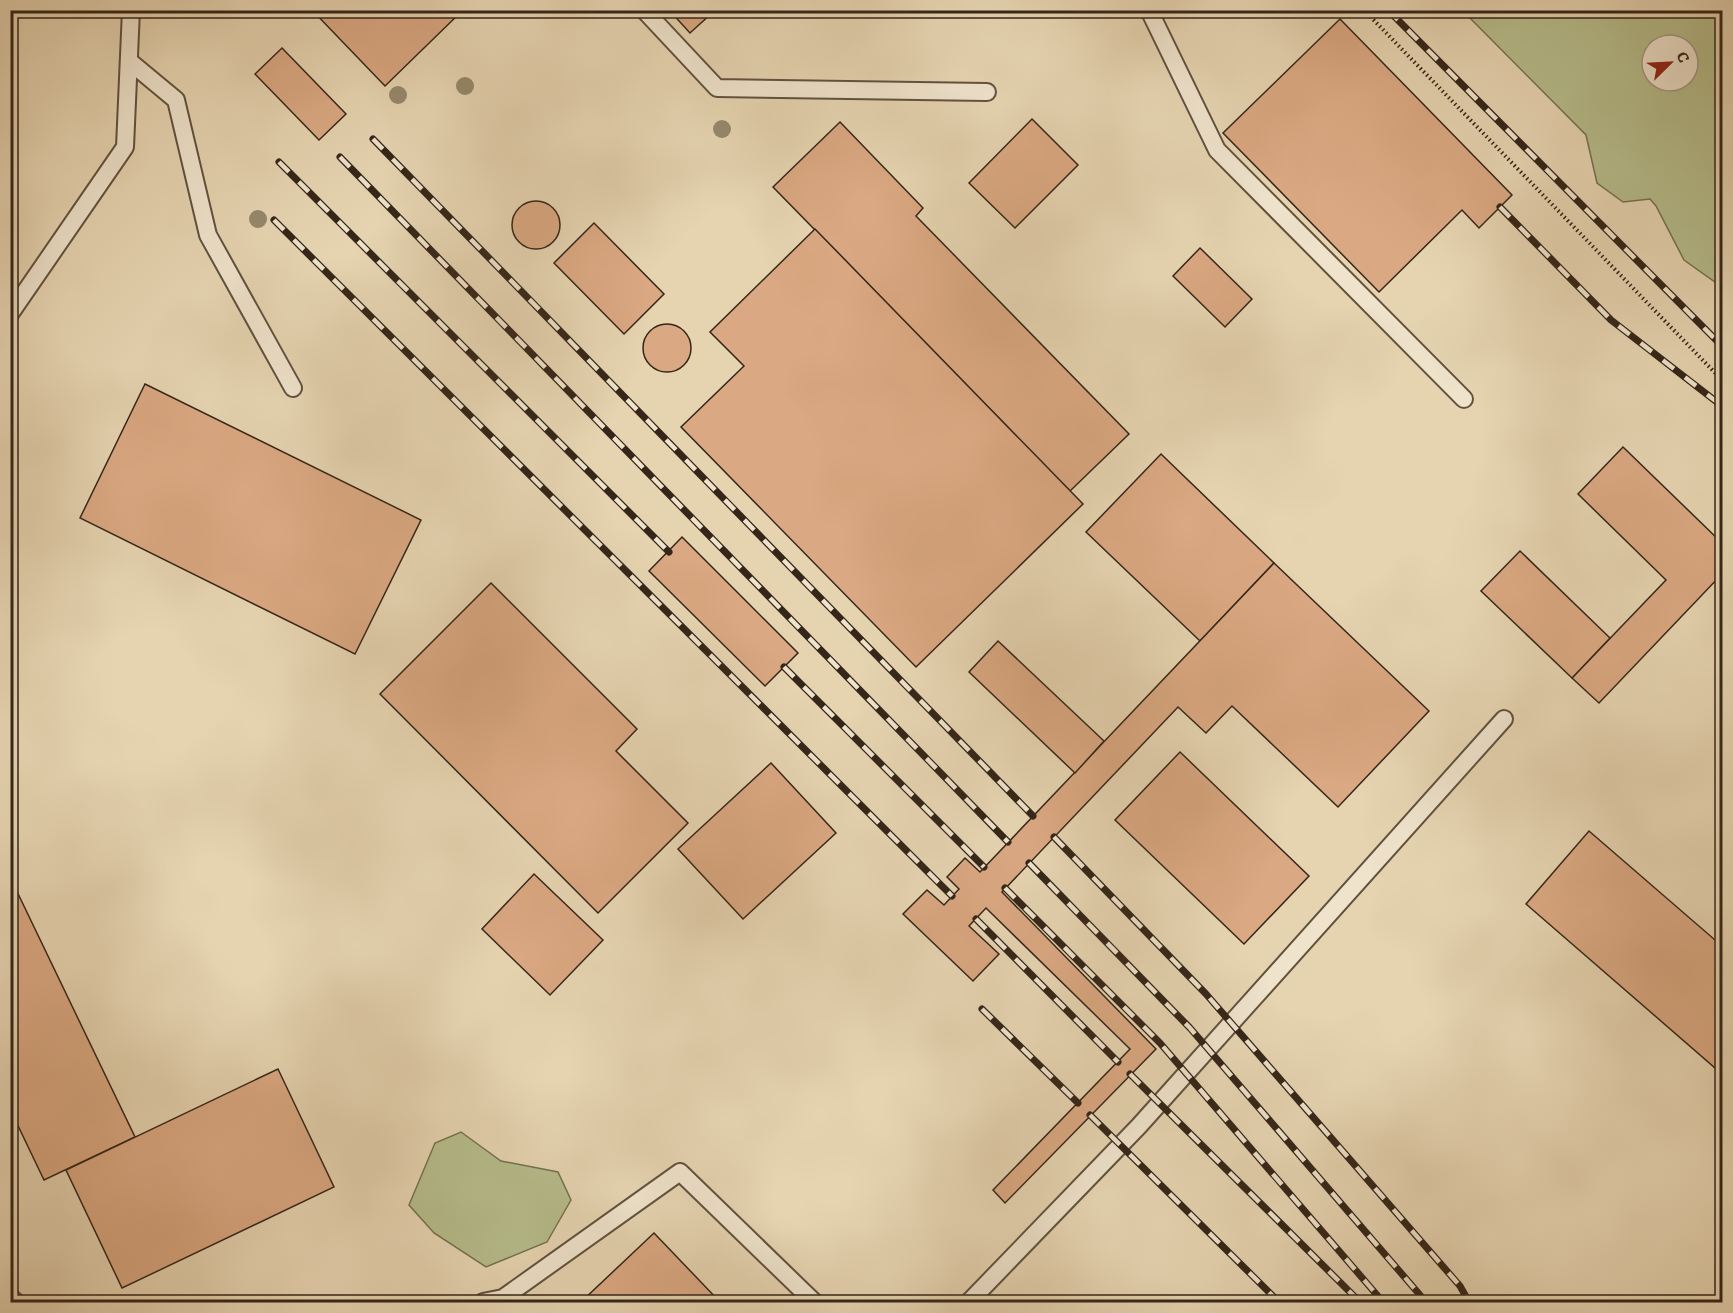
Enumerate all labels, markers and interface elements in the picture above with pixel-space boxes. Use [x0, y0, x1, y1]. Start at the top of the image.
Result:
north arrow [1640, 33, 1700, 93]
text: С [1671, 48, 1695, 66]

